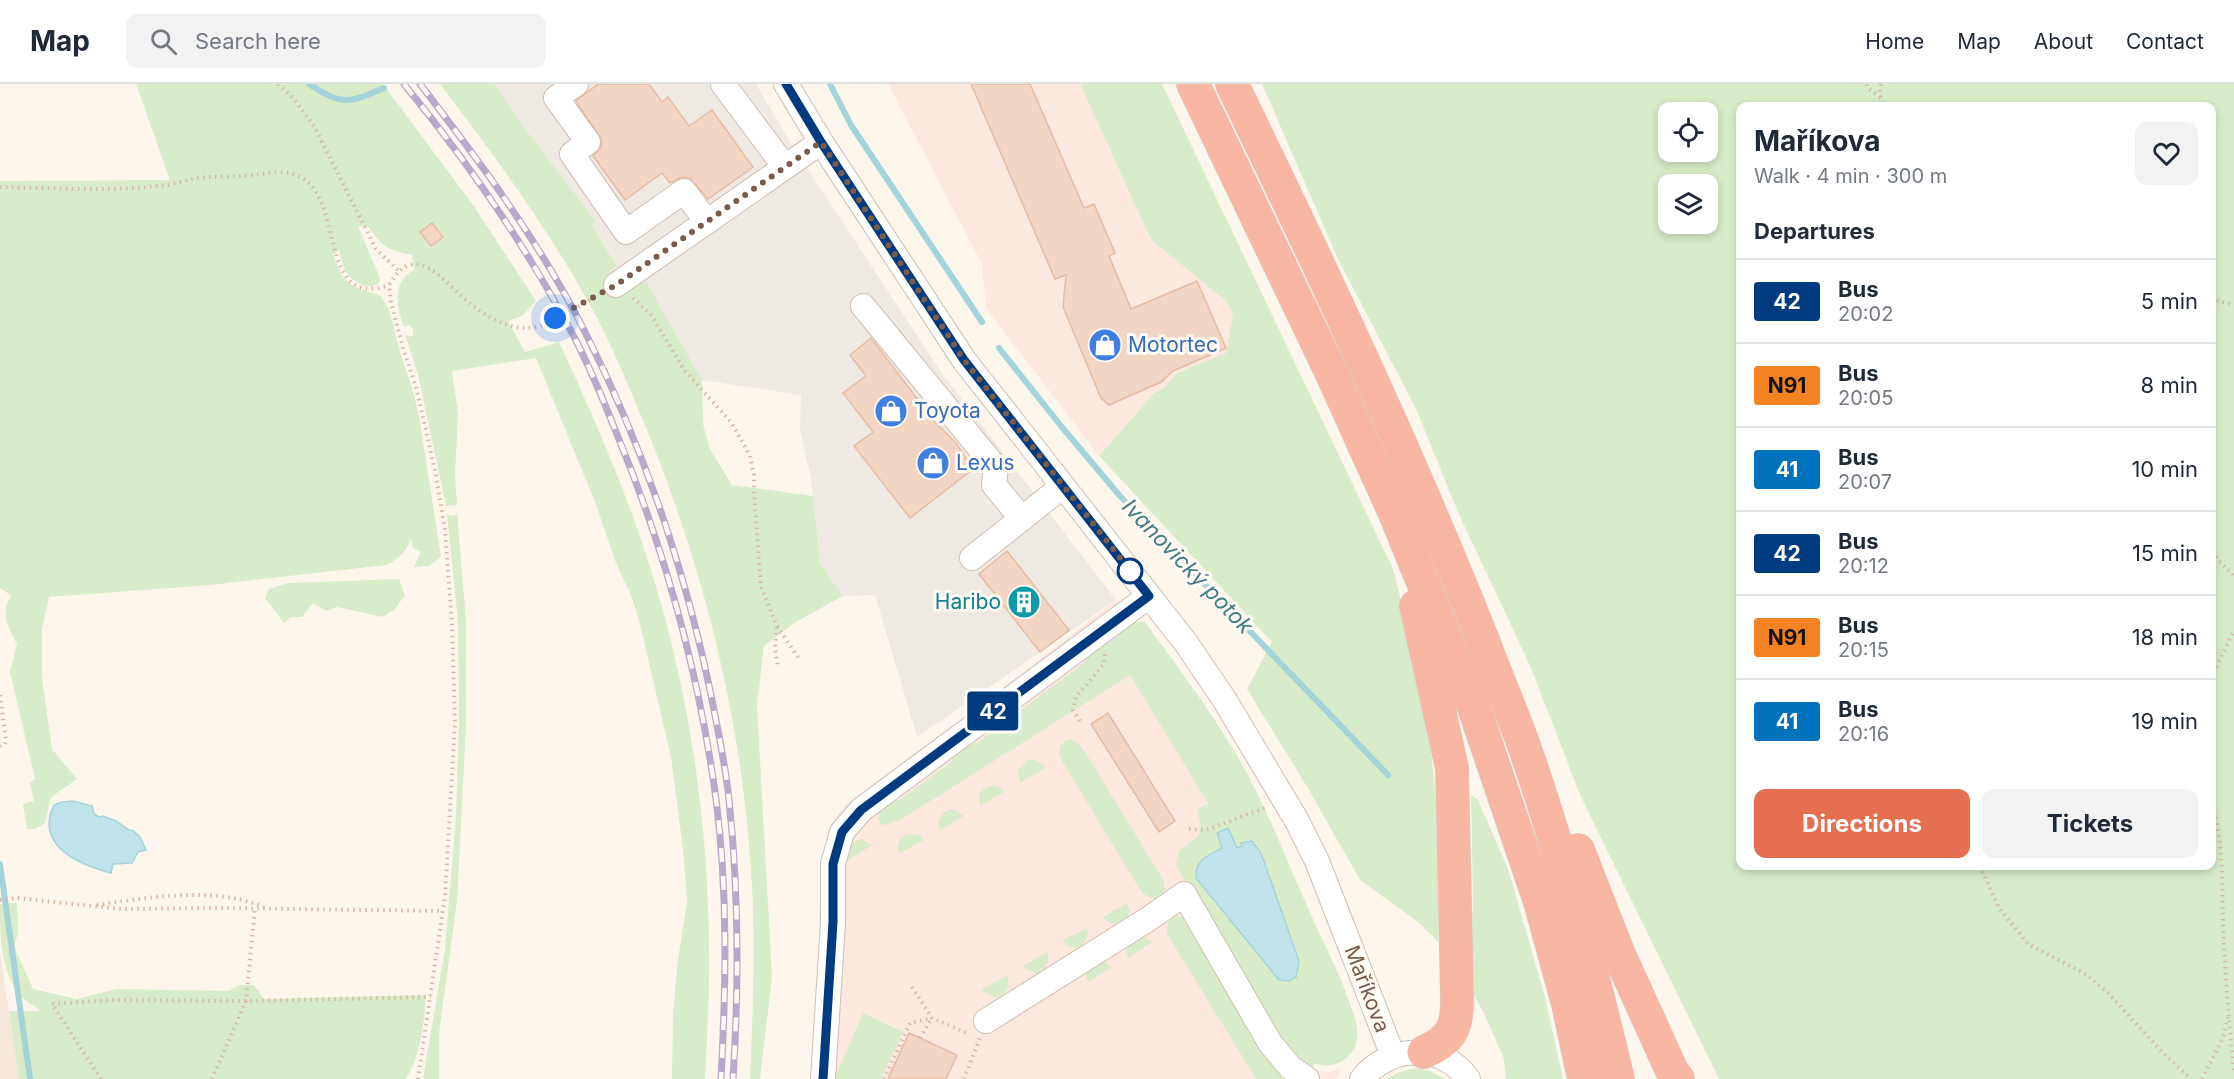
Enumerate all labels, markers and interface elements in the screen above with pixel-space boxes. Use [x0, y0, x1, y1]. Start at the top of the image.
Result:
search box [126, 14, 546, 68]
text: Map [30, 24, 90, 58]
icon: search [147, 25, 180, 58]
text: Search here [195, 28, 321, 54]
text: Home [1865, 29, 1924, 54]
text: Map [1957, 29, 2001, 54]
text: About [2034, 29, 2093, 54]
text: Contact [2126, 29, 2204, 54]
map controls [1658, 102, 1718, 234]
button: locate [1658, 102, 1718, 162]
button: heart [2135, 122, 2198, 185]
text: Maříkova [1754, 124, 1881, 158]
text: Walk · 4 min · 300 m [1754, 164, 1947, 188]
button: layers [1658, 174, 1718, 234]
text: Departures [1754, 218, 1875, 244]
text: Bus [1838, 276, 1879, 302]
text: 5 min [2141, 288, 2198, 314]
text: 42 [1773, 289, 1801, 314]
text: 20:02 [1838, 302, 1893, 326]
your location [540, 303, 570, 333]
shop icon: Motortec [1087, 327, 1123, 363]
place label: Motortec [1128, 332, 1218, 357]
text: Bus [1838, 360, 1879, 386]
text: 8 min [2141, 372, 2198, 398]
text: N91 [1768, 373, 1806, 398]
text: 20:05 [1838, 386, 1893, 410]
shop icon: Toyota [873, 393, 909, 429]
place label: Toyota [914, 398, 981, 423]
text: Bus [1838, 444, 1879, 470]
shop icon: Lexus [915, 445, 951, 481]
place label: Lexus [956, 450, 1015, 475]
text: 10 min [2131, 456, 2198, 482]
text: 41 [1776, 457, 1798, 482]
text: 20:07 [1838, 470, 1892, 494]
water label: Ivanovický potok [1117, 493, 1260, 639]
text: Bus [1838, 528, 1879, 554]
text: 15 min [2132, 540, 2198, 566]
text: 42 [1773, 541, 1801, 566]
text: 20:12 [1838, 554, 1889, 578]
unlabelled marker [1117, 558, 1143, 584]
building icon: Haribo [1006, 584, 1042, 620]
place label: Haribo [935, 589, 1001, 614]
text: Bus [1838, 612, 1879, 638]
text: 18 min [2132, 624, 2198, 650]
text: N91 [1768, 625, 1806, 650]
text: 20:15 [1838, 638, 1889, 662]
line badge: 42 [966, 692, 1020, 730]
text: Bus [1838, 696, 1879, 722]
text: 42 [979, 699, 1007, 724]
text: 19 min [2132, 708, 2198, 734]
text: 41 [1776, 709, 1798, 734]
text: 20:16 [1838, 722, 1889, 746]
button: Directions [1754, 789, 1970, 858]
button: Tickets [1982, 789, 2198, 858]
street label: Maříkova [1340, 942, 1395, 1036]

